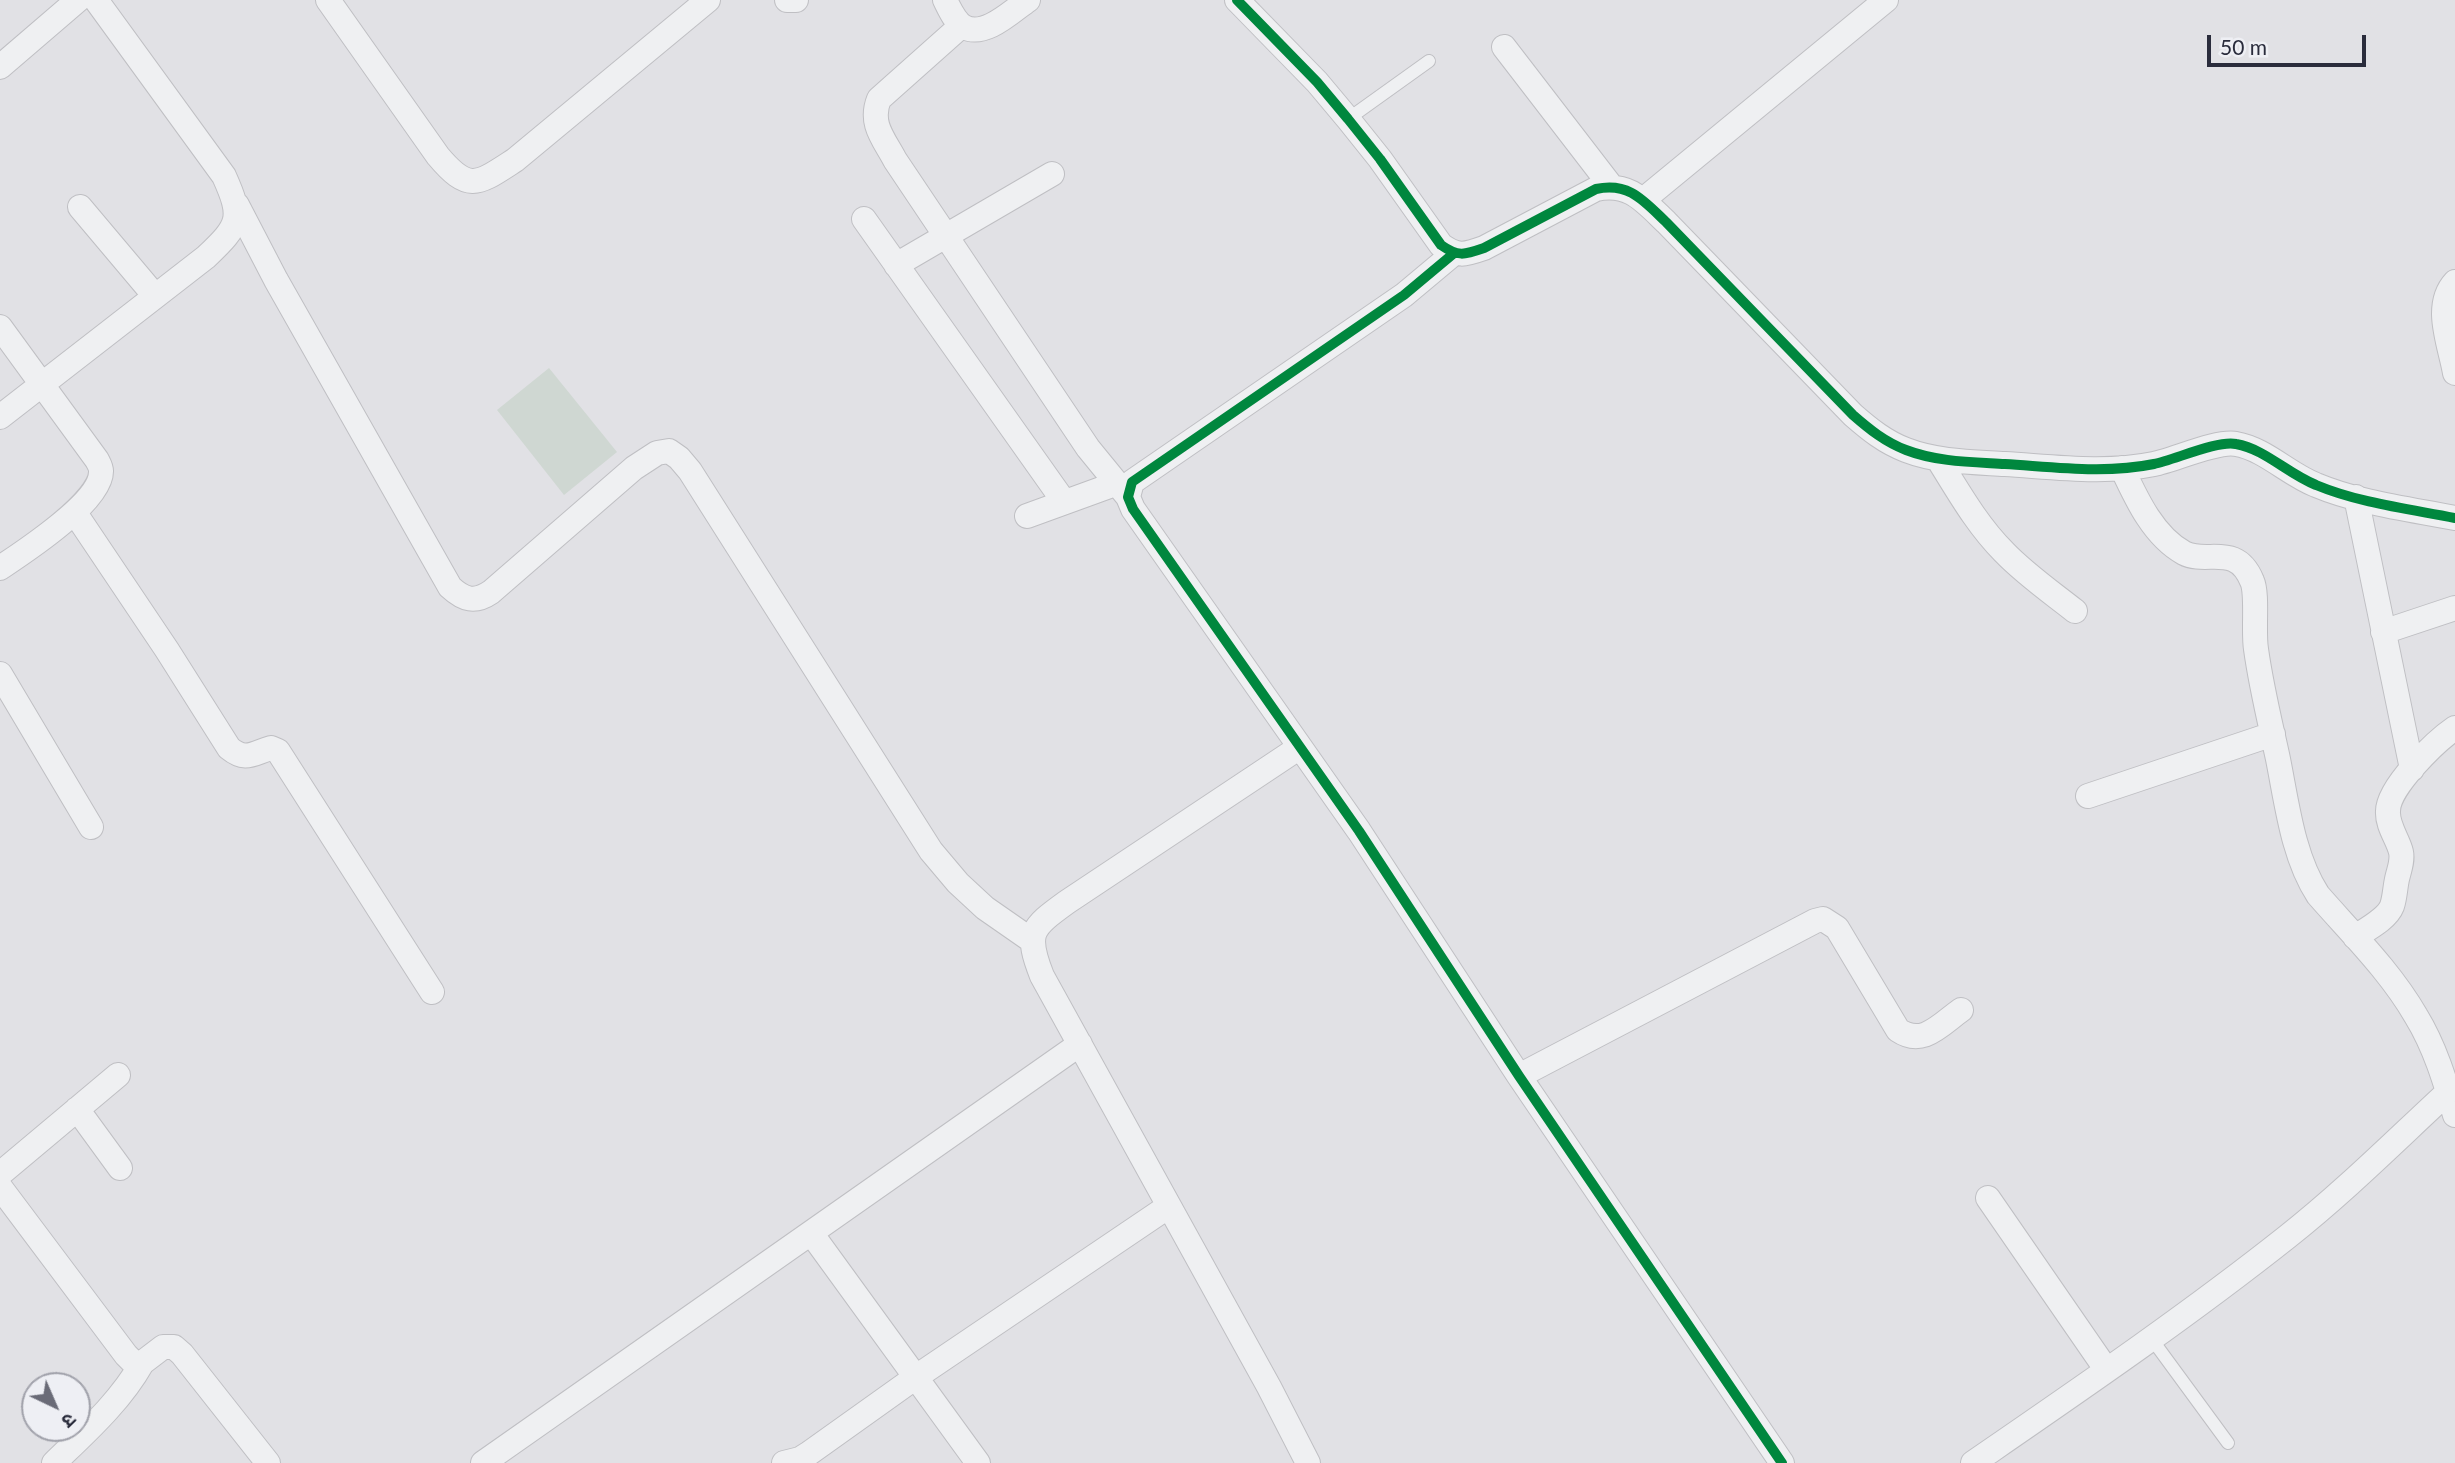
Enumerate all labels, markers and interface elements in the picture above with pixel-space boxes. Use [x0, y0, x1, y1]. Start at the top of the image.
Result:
scale bar [2210, 21, 2369, 65]
text: 50 m [2220, 34, 2267, 59]
north arrow [21, 1372, 91, 1442]
text: उ [58, 1409, 82, 1433]

